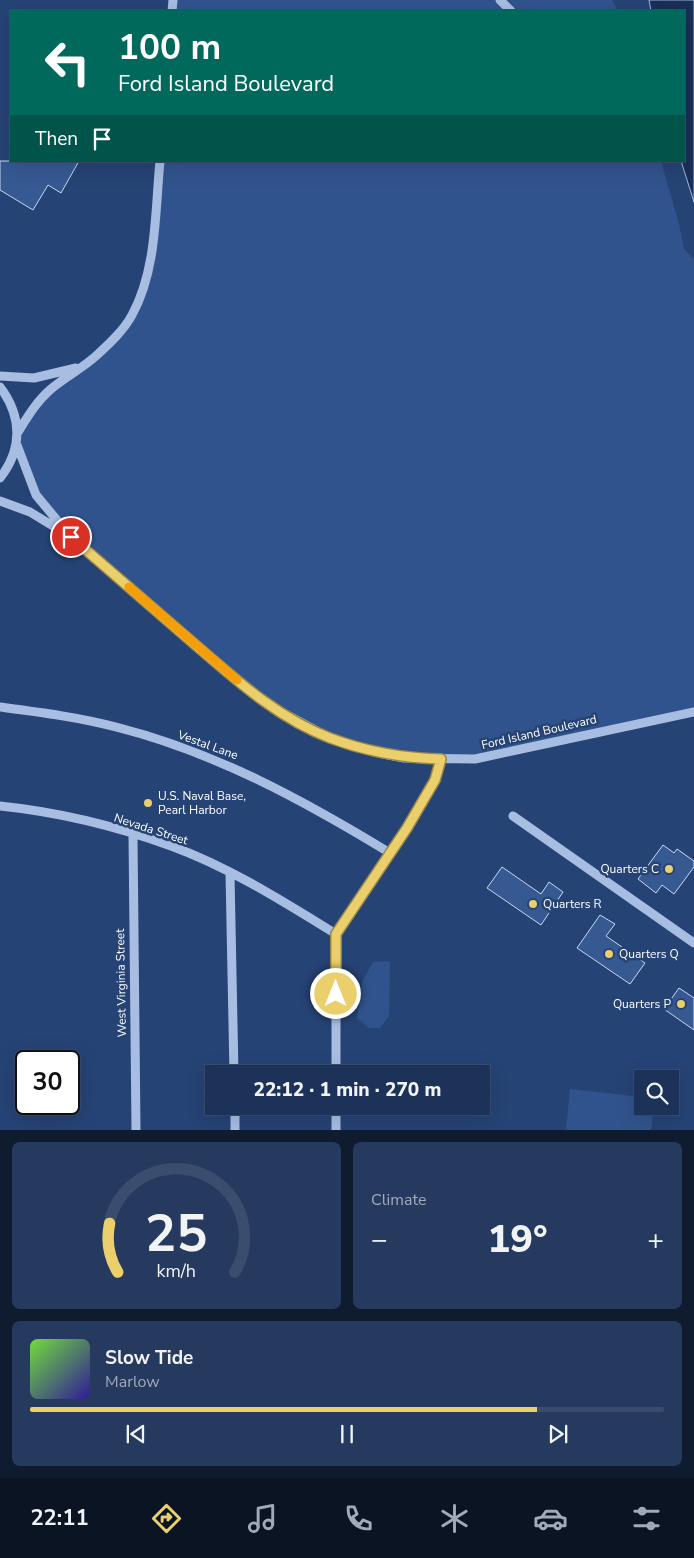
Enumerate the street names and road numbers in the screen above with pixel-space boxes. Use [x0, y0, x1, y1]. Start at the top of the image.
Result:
street label: Ford Island Boulevard [480, 711, 598, 753]
street label: Vestal Lane [175, 726, 240, 763]
street label: Nevada Street [112, 810, 191, 849]
street label: West Virginia Street [112, 928, 130, 1038]

